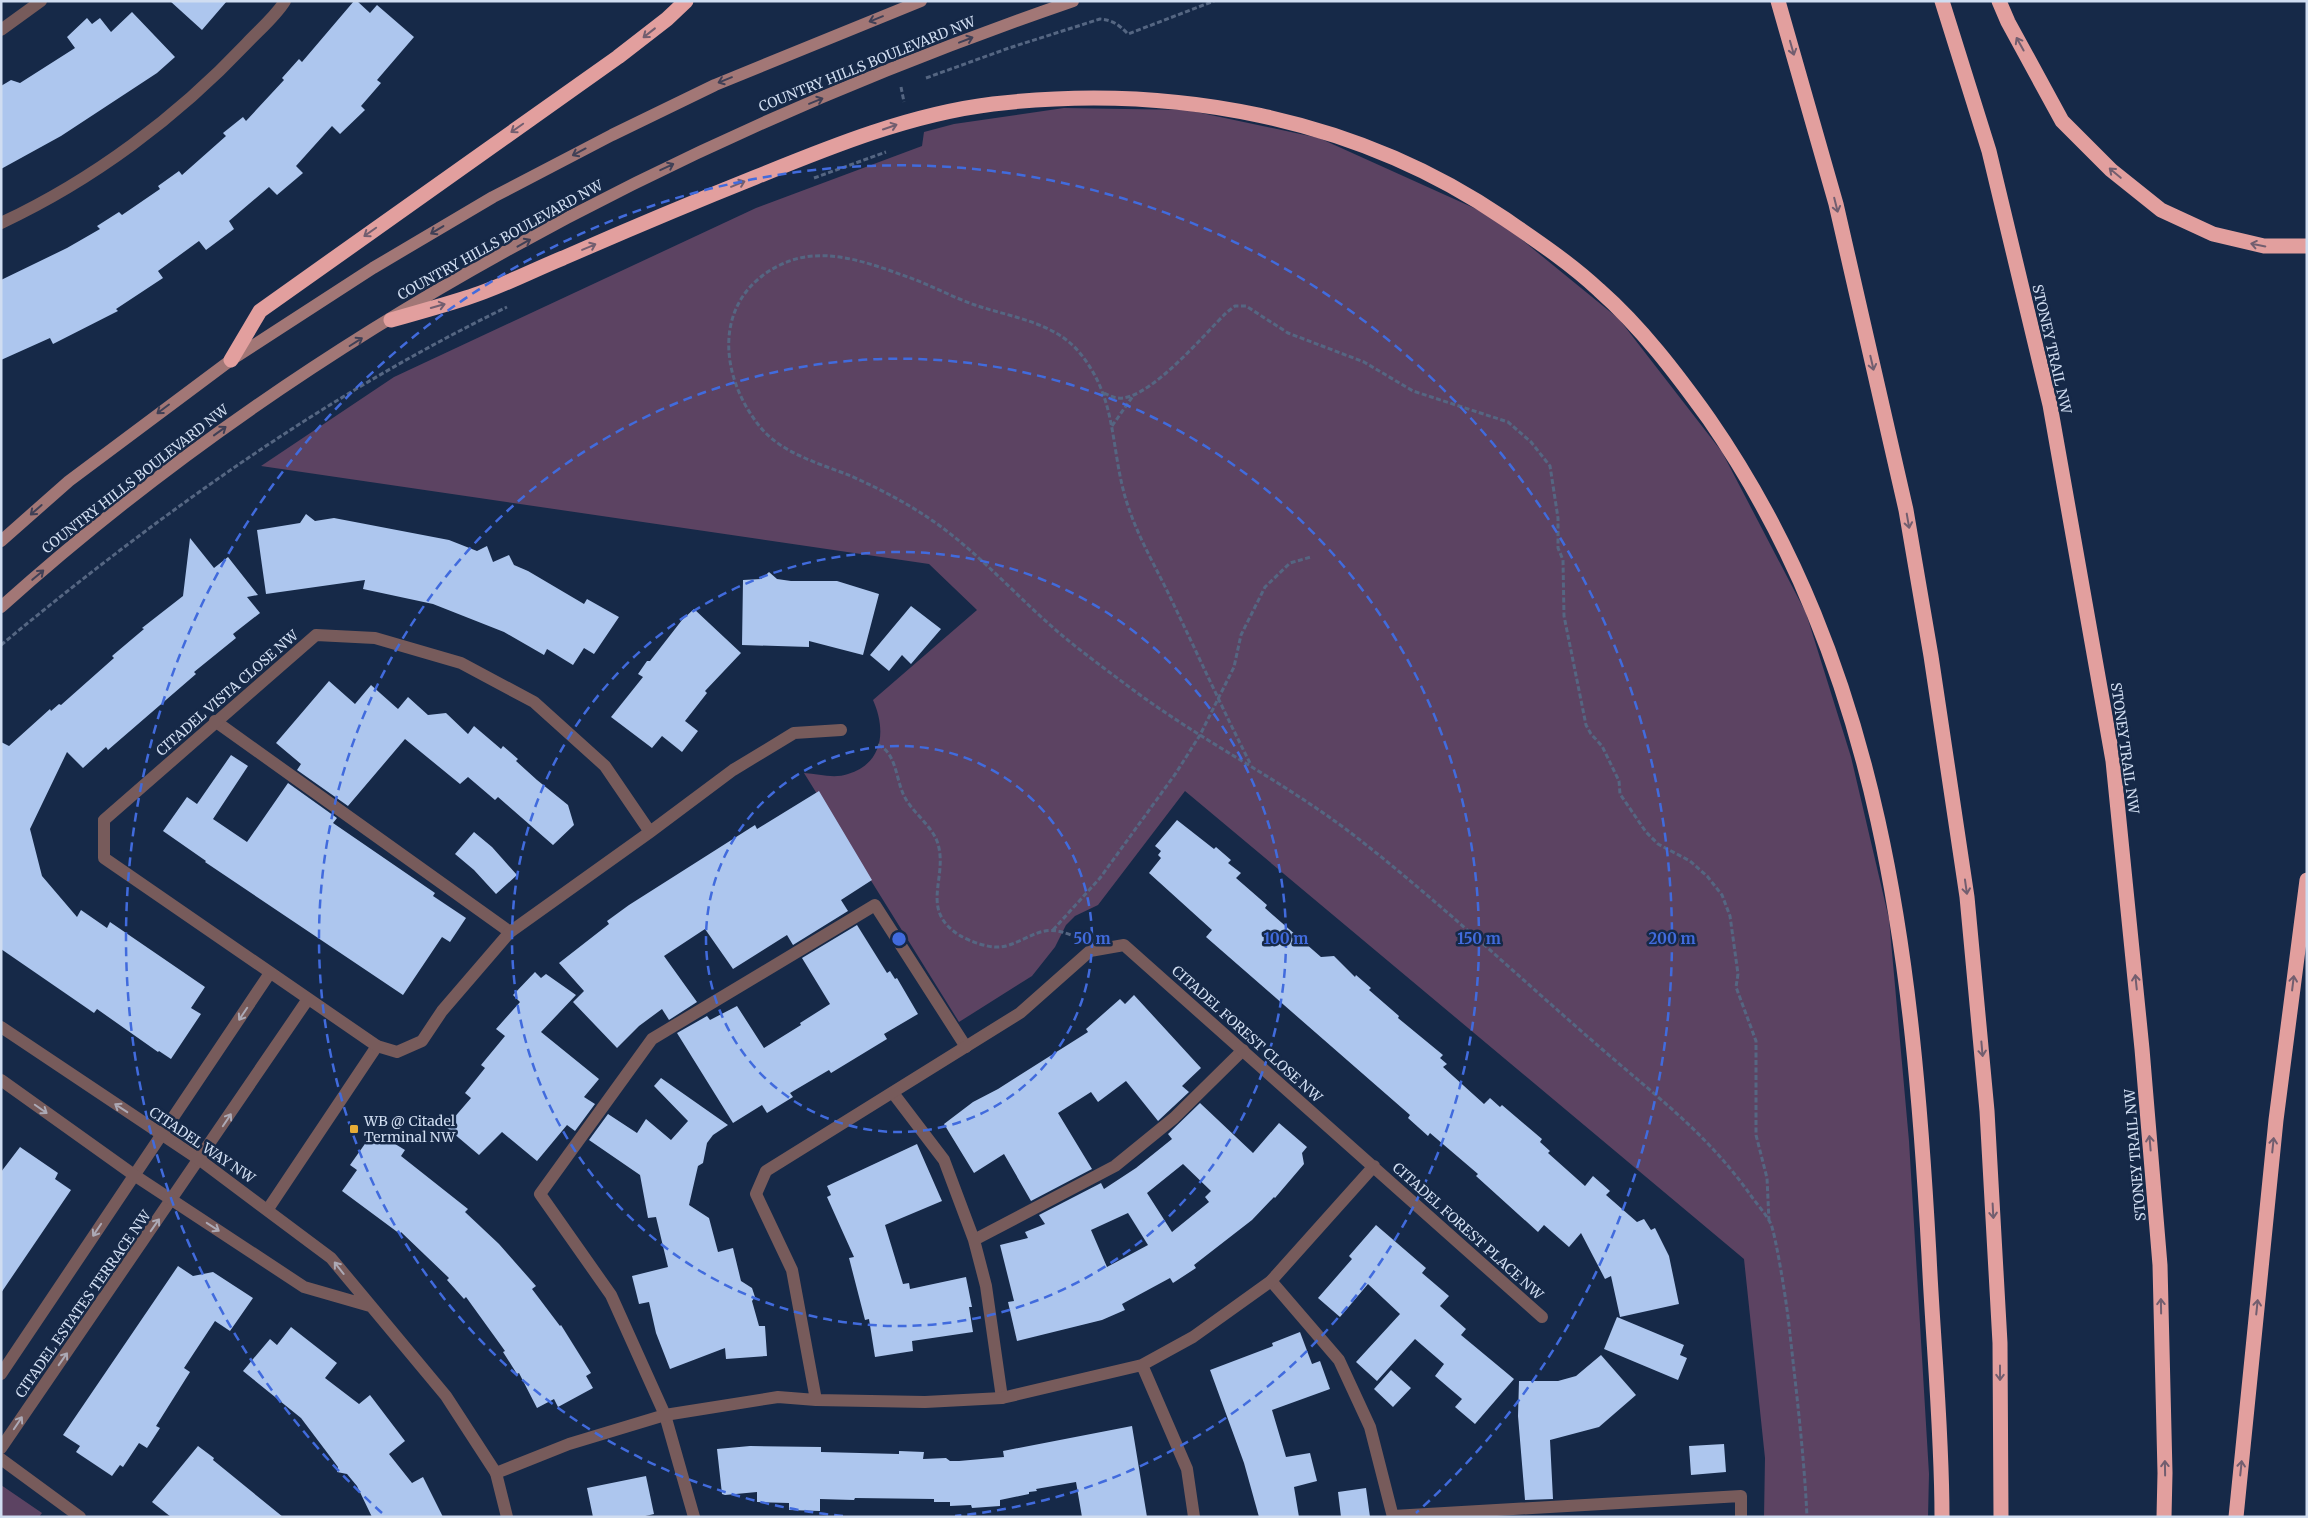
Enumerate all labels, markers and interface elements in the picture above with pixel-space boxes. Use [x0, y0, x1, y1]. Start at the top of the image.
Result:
street label: COUNTRY HILLS BOULEVARD NW [756, 12, 979, 116]
one-way arrow [869, 15, 884, 25]
one-way arrow [642, 28, 656, 38]
one-way arrow [958, 35, 974, 44]
one-way arrow [2015, 37, 2024, 52]
one-way arrow [1788, 40, 1797, 56]
one-way arrow [718, 76, 733, 86]
one-way arrow [808, 95, 823, 105]
one-way arrow [882, 122, 898, 131]
one-way arrow [510, 123, 524, 133]
one-way arrow [572, 147, 587, 157]
one-way arrow [659, 162, 674, 171]
one-way arrow [2109, 168, 2122, 179]
street label: COUNTRY HILLS BOULEVARD NW [394, 175, 607, 304]
one-way arrow [730, 179, 745, 188]
one-way arrow [1832, 196, 1841, 212]
one-way arrow [431, 226, 445, 236]
one-way arrow [364, 227, 378, 237]
one-way arrow [516, 238, 531, 248]
one-way arrow [2251, 239, 2267, 249]
one-way arrow [581, 241, 596, 250]
street label: STONEY TRAIL NW [2028, 283, 2076, 417]
one-way arrow [429, 301, 445, 311]
one-way arrow [348, 336, 362, 346]
one-way arrow [1868, 354, 1877, 370]
street label: COUNTRY HILLS BOULEVARD NW [38, 400, 233, 557]
one-way arrow [156, 404, 170, 414]
one-way arrow [213, 426, 227, 436]
one-way arrow [30, 505, 43, 516]
one-way arrow [1903, 513, 1913, 529]
one-way arrow [31, 570, 44, 581]
street label: CITADEL VISTA CLOSE NW [152, 626, 303, 760]
street label: STONEY TRAIL NW [2107, 681, 2143, 816]
one-way arrow [1961, 879, 1971, 895]
text: 50 m [1073, 929, 1111, 948]
text: 100 m [1264, 929, 1308, 948]
text: 150 m [1457, 929, 1501, 948]
text: 200 m [1648, 929, 1696, 948]
centre of rings [890, 930, 908, 948]
street label: CITADEL FOREST CLOSE NW [1168, 962, 1327, 1107]
one-way arrow [2131, 974, 2140, 990]
one-way arrow [2288, 976, 2298, 992]
one-way arrow [238, 1006, 248, 1020]
one-way arrow [1977, 1040, 1986, 1056]
street label: STONEY TRAIL NW [2120, 1087, 2150, 1222]
one-way arrow [114, 1103, 128, 1114]
street label: CITADEL WAY NW [146, 1103, 259, 1188]
one-way arrow [34, 1104, 48, 1114]
place label: WB @ Citadel Terminal NW [363, 1112, 456, 1146]
one-way arrow [222, 1113, 232, 1127]
marker: WB @ Citadel Terminal NW [348, 1123, 360, 1135]
one-way arrow [2145, 1136, 2155, 1152]
one-way arrow [2269, 1137, 2278, 1153]
street label: CITADEL FOREST PLACE NW [1389, 1159, 1548, 1304]
one-way arrow [1988, 1202, 1997, 1218]
street label: CITADEL ESTATES TERRACE NW [11, 1206, 155, 1401]
one-way arrow [150, 1218, 160, 1232]
one-way arrow [92, 1223, 102, 1237]
one-way arrow [205, 1223, 219, 1233]
one-way arrow [334, 1262, 345, 1275]
one-way arrow [2156, 1298, 2165, 1314]
one-way arrow [2252, 1299, 2262, 1315]
one-way arrow [58, 1352, 68, 1366]
one-way arrow [1995, 1364, 2005, 1381]
one-way arrow [13, 1417, 23, 1431]
one-way arrow [2160, 1460, 2169, 1476]
one-way arrow [2236, 1461, 2246, 1477]

